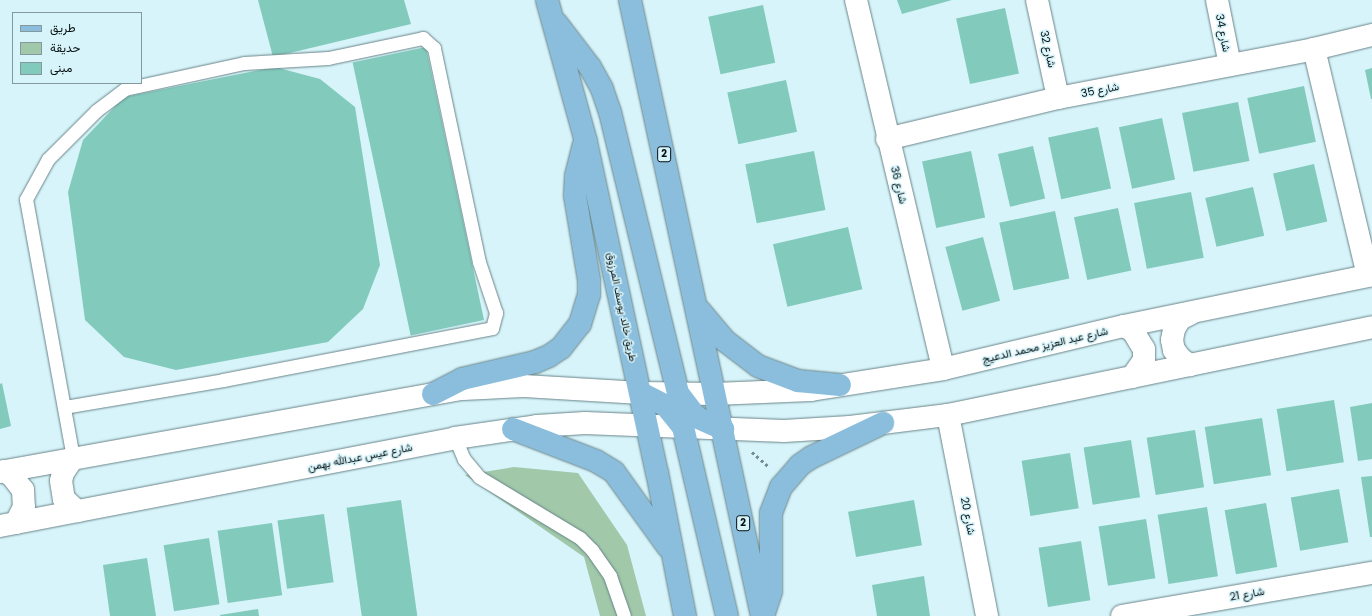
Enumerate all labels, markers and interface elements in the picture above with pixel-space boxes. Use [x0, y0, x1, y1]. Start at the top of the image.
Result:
legend [12, 12, 142, 84]
street label: شارع 34 [1213, 13, 1233, 53]
text: طريق [50, 19, 75, 36]
street label: شارع 32 [1037, 29, 1059, 69]
text: حديقة [50, 39, 80, 56]
text: مبنى [50, 59, 72, 76]
street label: شارع 35 [1080, 80, 1120, 100]
road number: 2 [657, 146, 671, 162]
street label: شارع 36 [888, 165, 910, 205]
street label: طريق خالد يوسف المرزوق [604, 251, 640, 363]
street label: شارع عبد العزيز محمد الدعيج [981, 324, 1109, 366]
street label: شارع عيس عبدالله بهمن [306, 440, 414, 474]
street label: شارع 20 [958, 496, 978, 536]
road number: 2 [736, 515, 750, 531]
street label: شارع 21 [1229, 584, 1265, 604]

